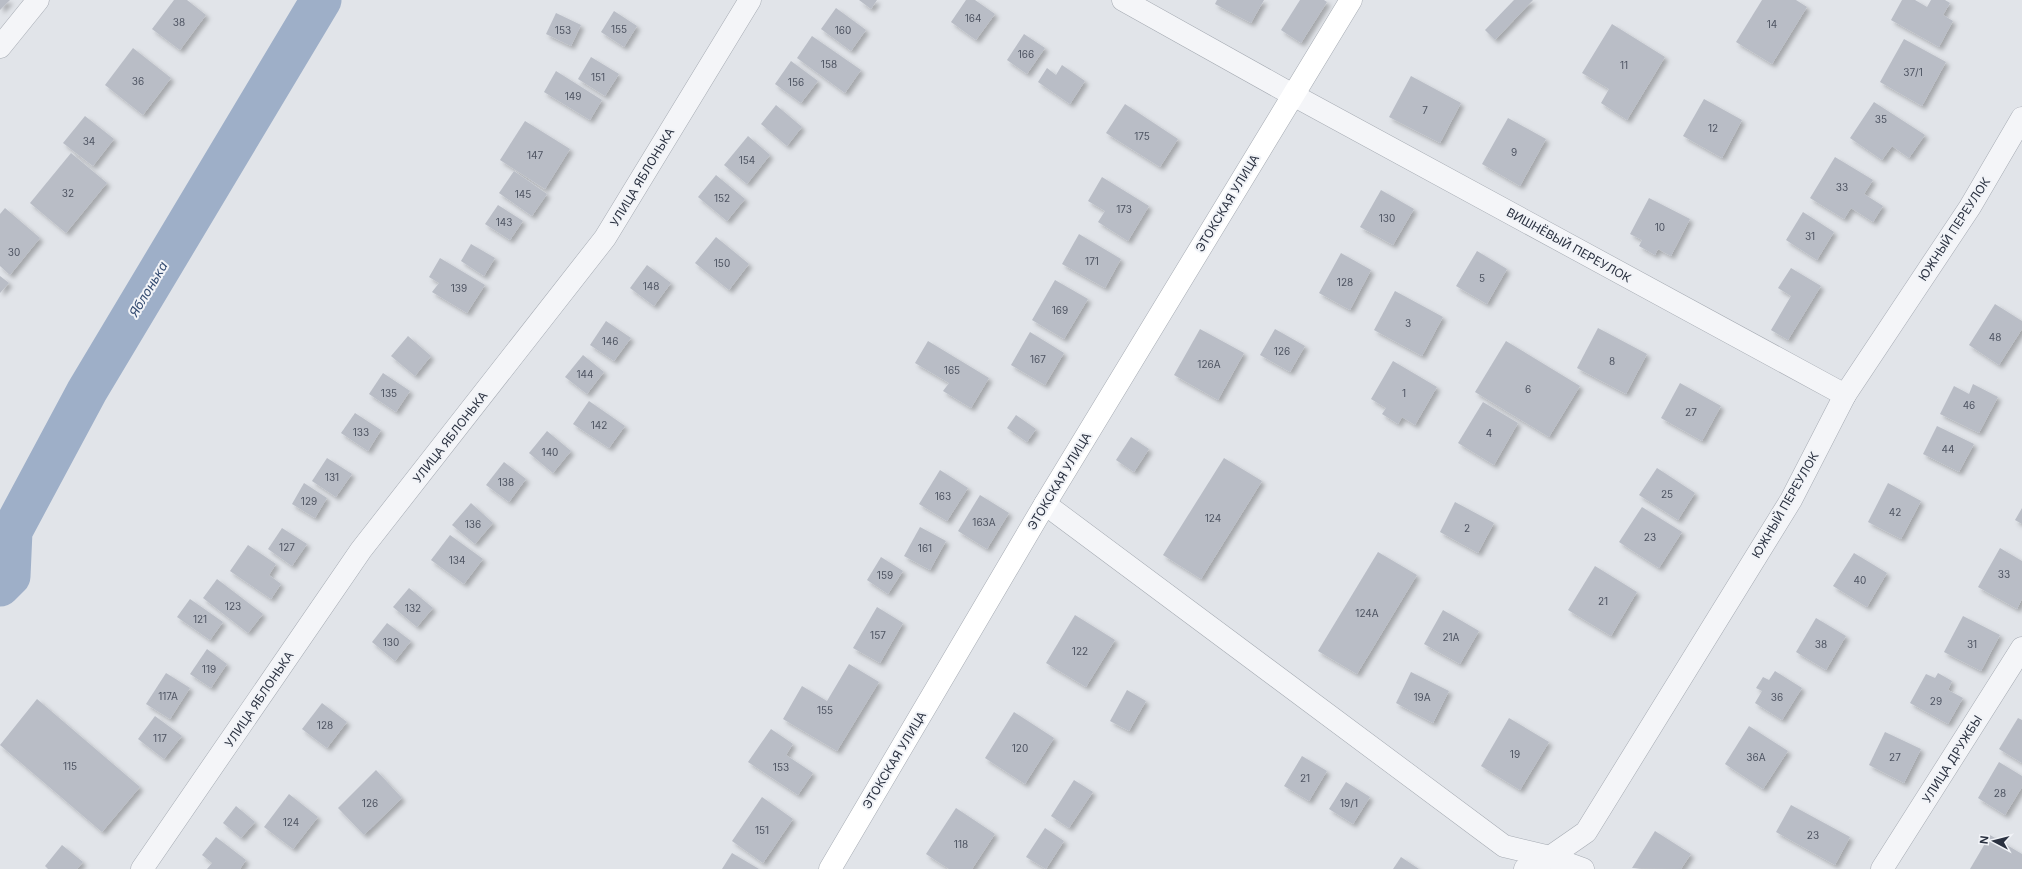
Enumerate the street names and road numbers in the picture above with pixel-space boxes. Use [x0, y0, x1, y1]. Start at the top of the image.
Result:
street label: УЛИЦА ЯБЛОНЬКА [607, 125, 677, 229]
street label: ЭТОКСКАЯ УЛИЦА [1192, 151, 1262, 255]
street label: ЮЖНЫЙ ПЕРЕУЛОК [1915, 174, 1993, 284]
street label: ВИШНЁВЫЙ ПЕРЕУЛОК [1504, 204, 1634, 286]
street label: УЛИЦА ЯБЛОНЬКА [409, 388, 491, 486]
street label: ЭТОКСКАЯ УЛИЦА [1024, 429, 1094, 533]
street label: ЮЖНЫЙ ПЕРЕУЛОК [1748, 449, 1822, 561]
street label: УЛИЦА ЯБЛОНЬКА [221, 648, 297, 750]
street label: ЭТОКСКАЯ УЛИЦА [859, 708, 929, 812]
street label: УЛИЦА ДРУЖБЫ [1919, 712, 1985, 806]

